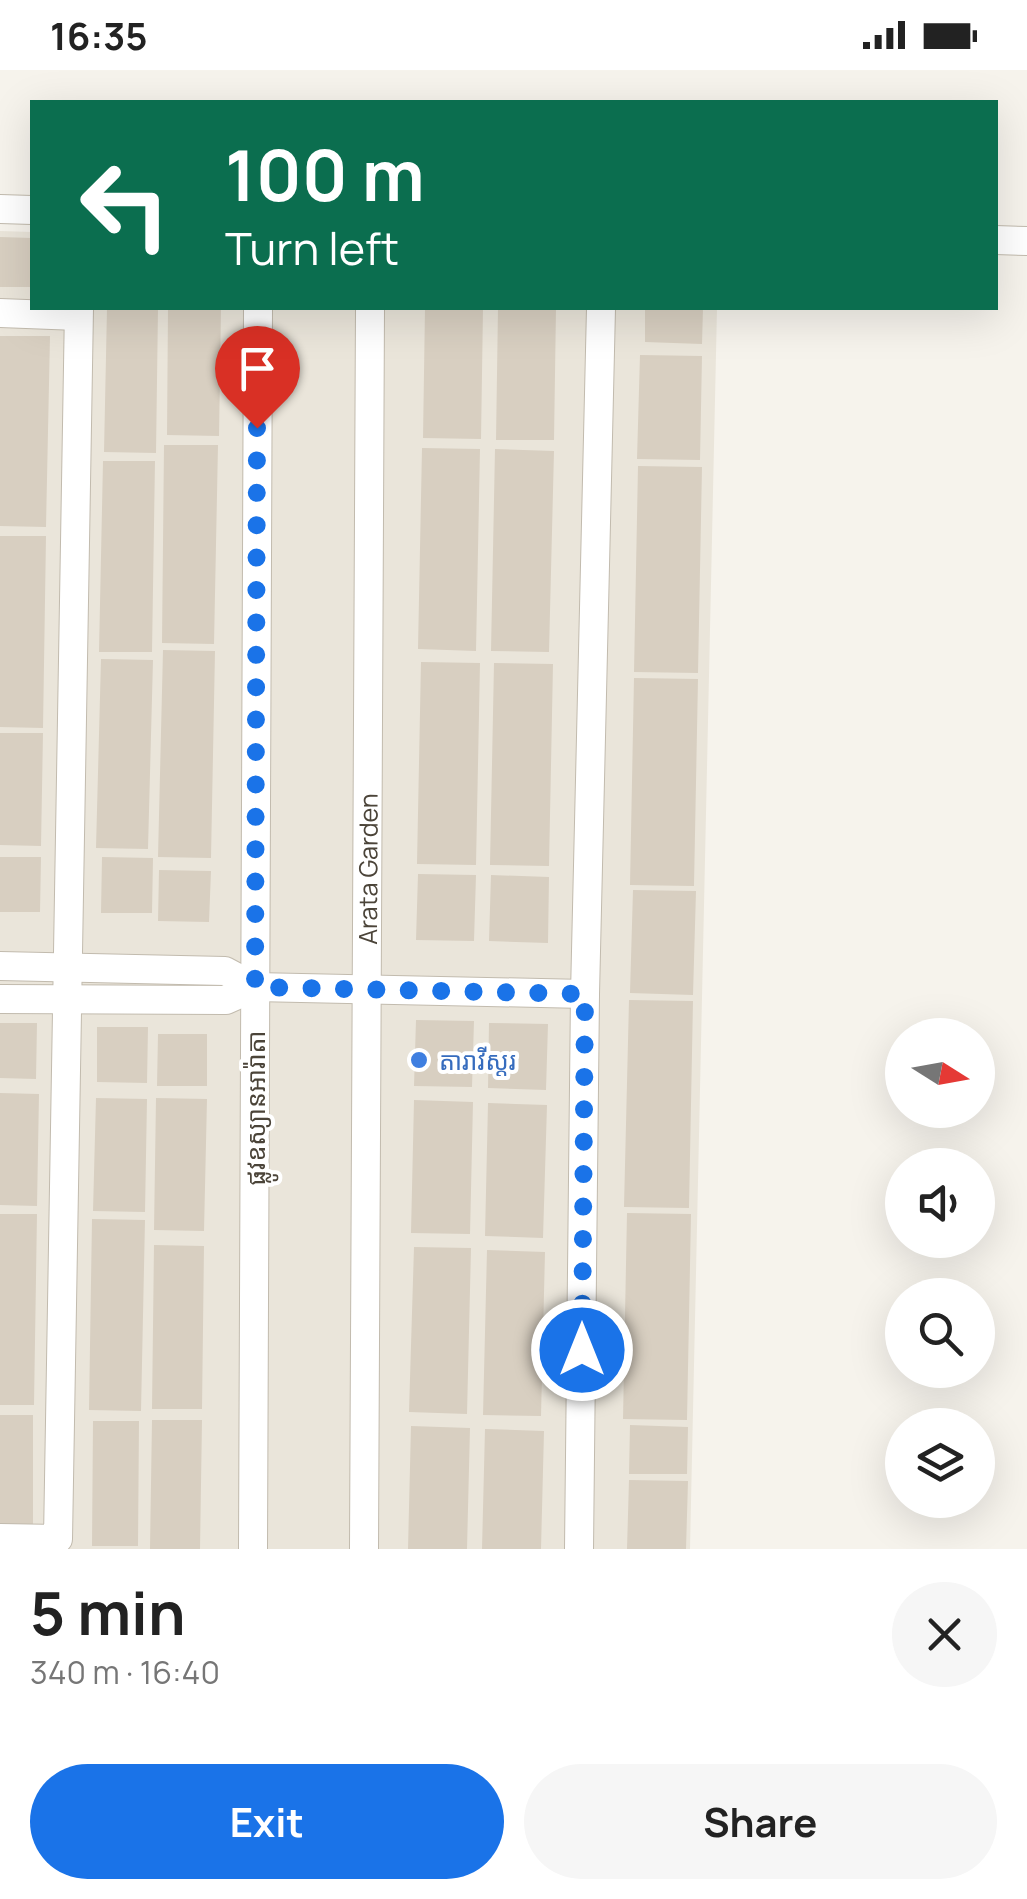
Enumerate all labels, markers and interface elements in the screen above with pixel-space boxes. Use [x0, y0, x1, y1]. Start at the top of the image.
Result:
text: 16:35 [50, 9, 148, 61]
text: 100 m [225, 126, 425, 222]
icon: left [60, 140, 190, 270]
text: Turn left [225, 217, 399, 279]
pin [215, 326, 300, 429]
icon: arrive [230, 341, 285, 396]
street label: Arata Garden [349, 793, 385, 945]
north arrow [885, 1018, 995, 1128]
map controls [885, 1018, 995, 1518]
street label: ផ្លូវឧស្យានអារ៉ាតា [238, 1030, 279, 1186]
place label: តារាវីស្តរ [439, 1043, 516, 1078]
marker: តារាវីស្តរ [408, 1049, 430, 1071]
button: sound [885, 1148, 995, 1258]
button: search [885, 1278, 995, 1388]
position arrow [530, 1298, 634, 1402]
button: layers [885, 1408, 995, 1518]
text: 5 min [30, 1571, 185, 1653]
button: close [892, 1582, 997, 1687]
text: 340 m · 16:40 [30, 1650, 220, 1694]
button: Exit [30, 1764, 504, 1879]
button: Share [524, 1764, 997, 1879]

